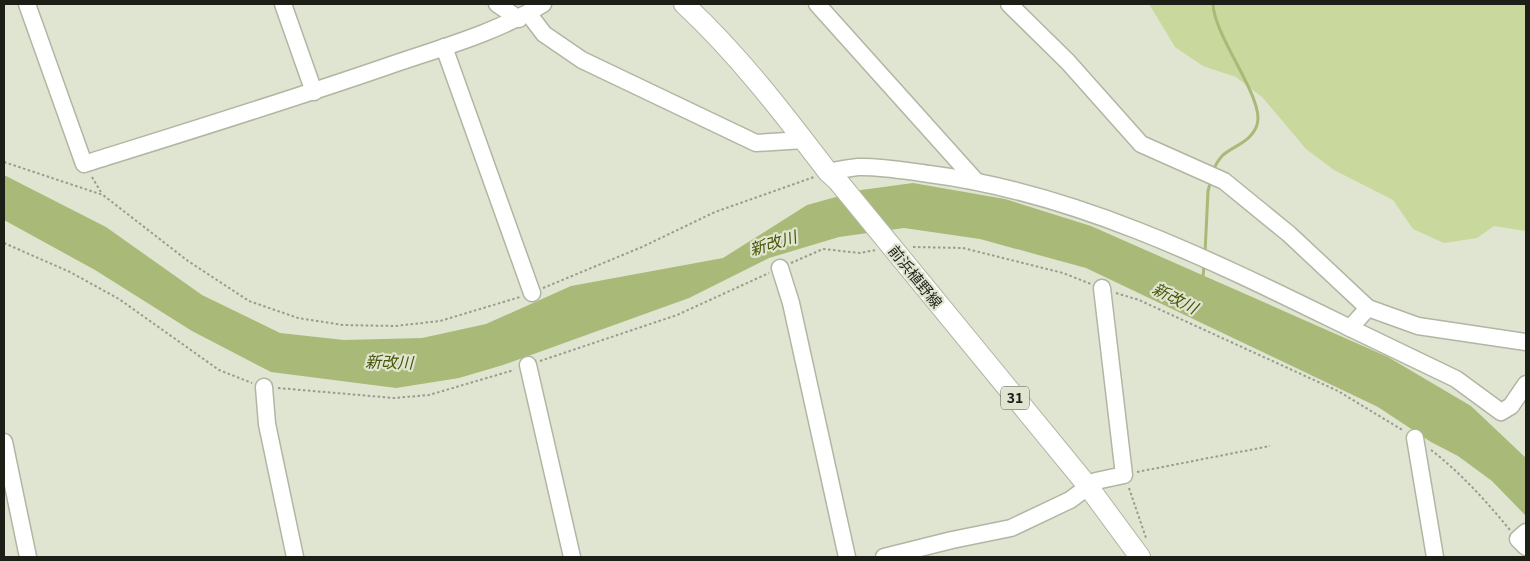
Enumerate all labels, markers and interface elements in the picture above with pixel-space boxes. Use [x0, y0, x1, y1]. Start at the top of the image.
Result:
water label: 新改川 [746, 223, 801, 261]
street label: 前浜植野線 [884, 240, 948, 312]
water label: 新改川 [1149, 276, 1204, 320]
water label: 新改川 [365, 349, 415, 373]
road number: 31 [1001, 386, 1029, 409]

